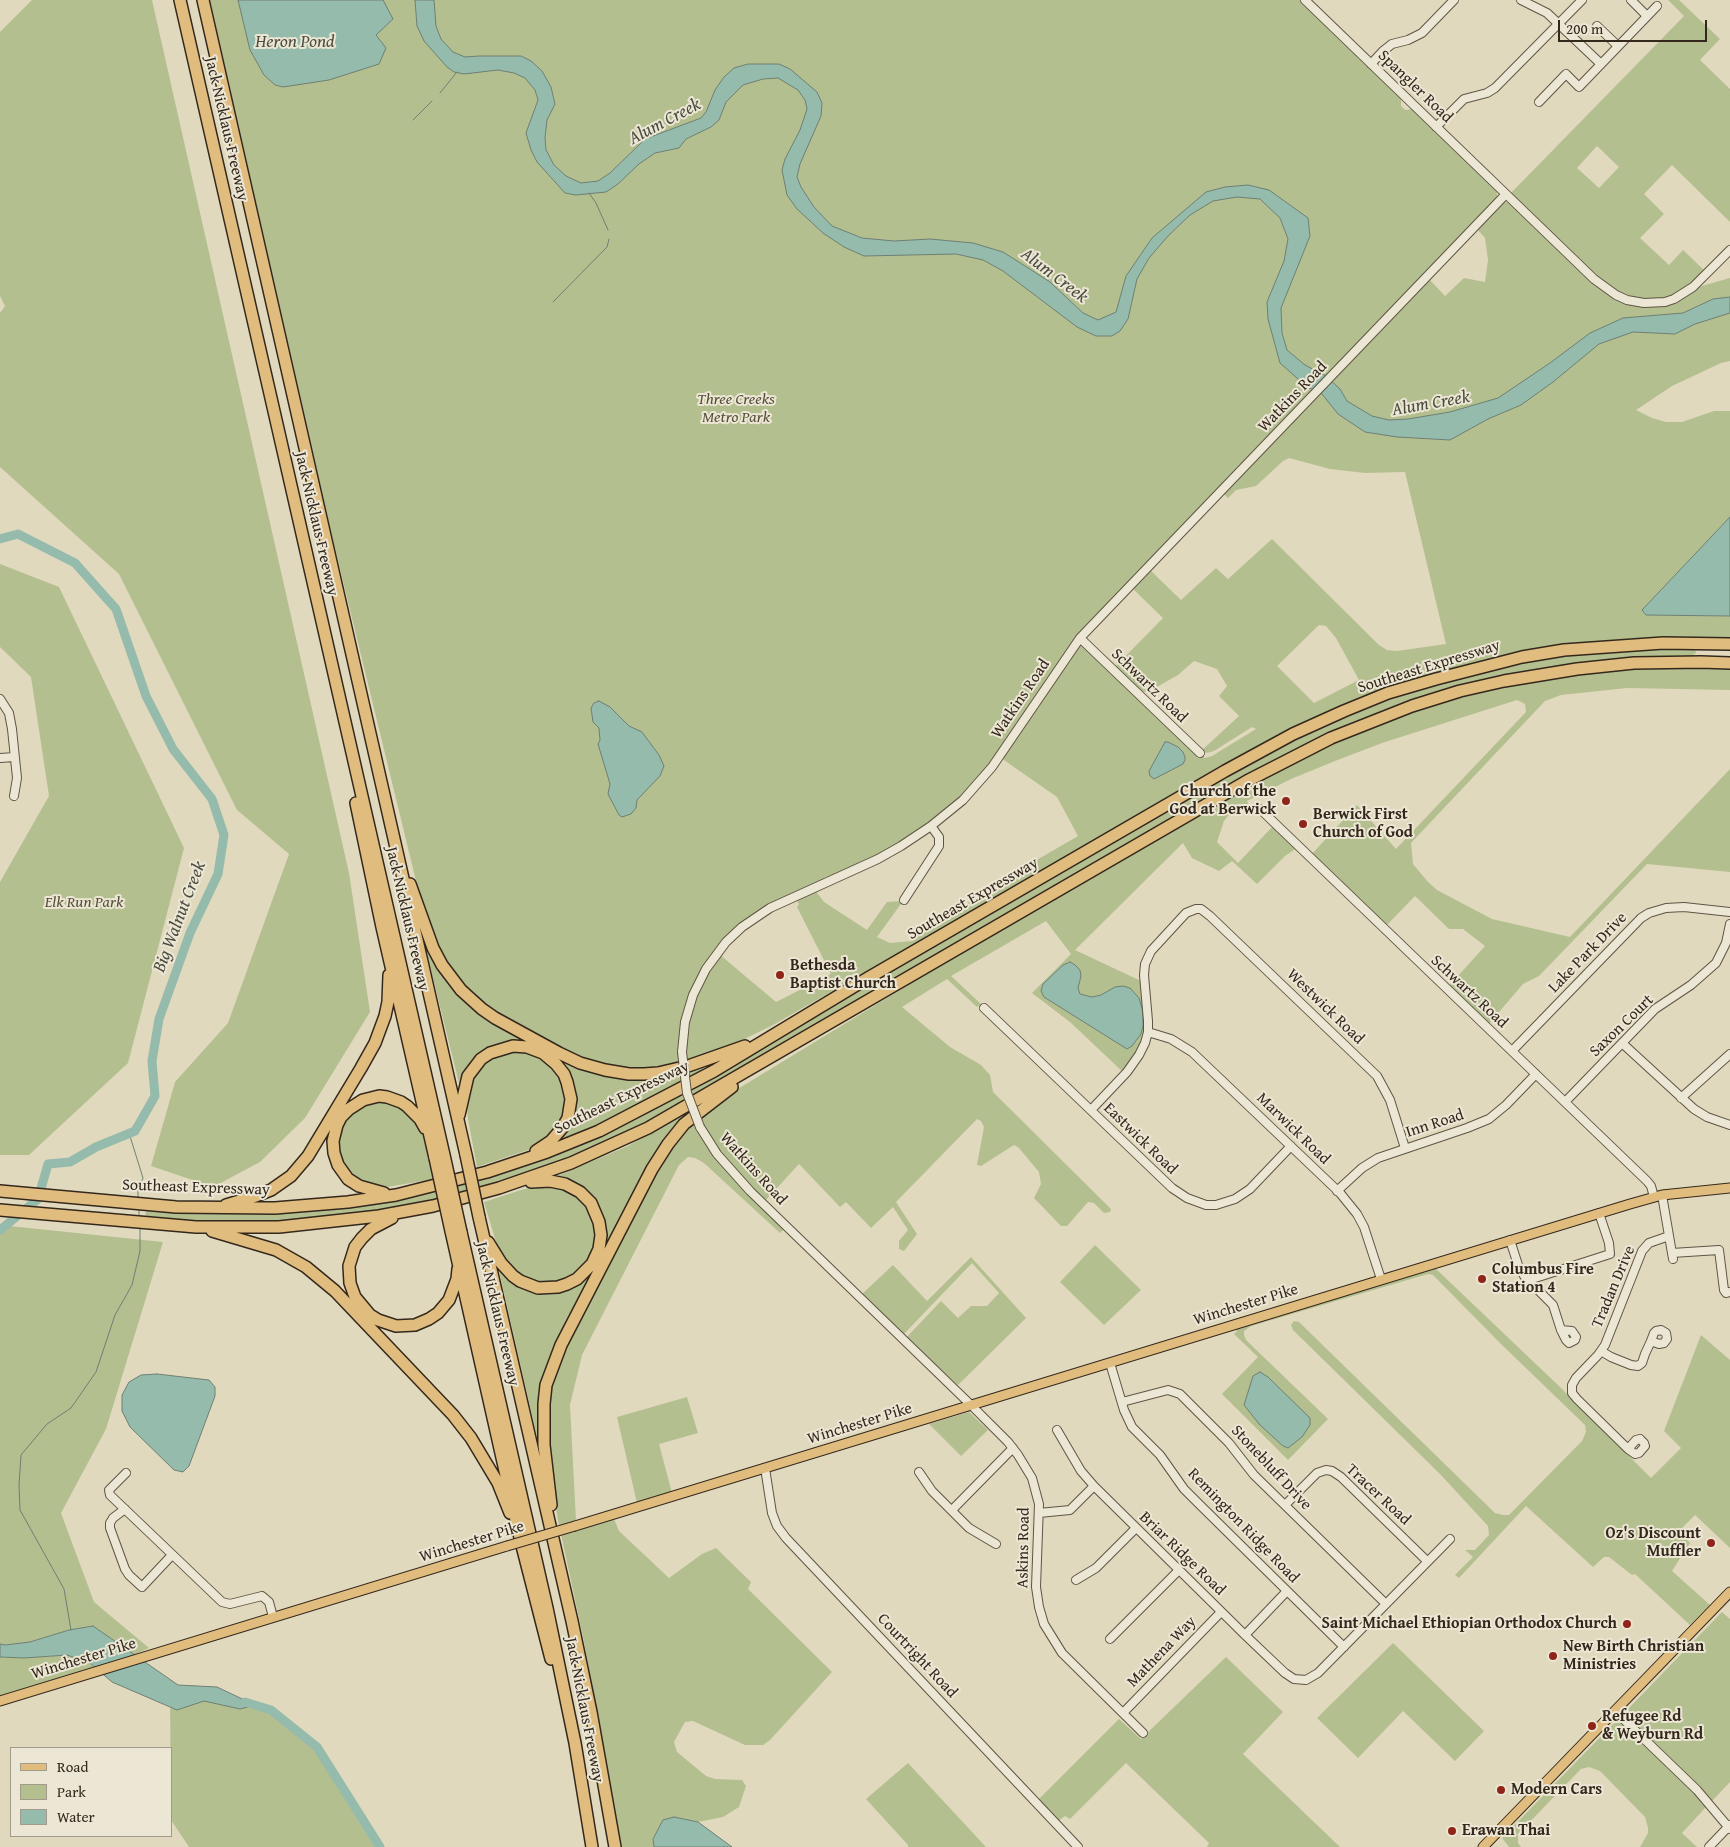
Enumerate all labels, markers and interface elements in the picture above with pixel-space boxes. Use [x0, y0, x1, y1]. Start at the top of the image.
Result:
scale bar [1560, 10, 1709, 42]
text: 200 m [1566, 18, 1603, 39]
water label: Heron Pond [255, 31, 335, 53]
street label: Spangler Road [1374, 47, 1456, 127]
street label: Jack Nicklaus Freeway [200, 55, 252, 203]
water label: Alum Creek [625, 94, 705, 150]
water label: Alum Creek [1016, 244, 1092, 308]
street label: Watkins Road [1254, 358, 1332, 436]
water label: Alum Creek [1390, 387, 1472, 421]
park label: Three Creeks Metro Park [697, 390, 775, 428]
street label: Jack Nicklaus Freeway [290, 450, 342, 598]
street label: Southeast Expressway [1355, 636, 1503, 698]
street label: Schwartz Road [1107, 645, 1191, 727]
street label: Watkins Road [988, 656, 1054, 742]
place label: Church of the God at Berwick [1169, 782, 1276, 820]
marker: Church of the God at Berwick [1280, 795, 1292, 807]
place label: Berwick First Church of God [1313, 805, 1413, 843]
marker: Berwick First Church of God [1297, 818, 1309, 830]
street label: Jack Nicklaus Freeway [381, 845, 433, 993]
street label: Southeast Expressway [904, 854, 1042, 944]
water label: Big Walnut Creek [149, 858, 211, 976]
park label: Elk Run Park [45, 893, 123, 913]
street label: Lake Park Drive [1545, 909, 1631, 997]
street label: Schwartz Road [1426, 951, 1512, 1033]
place label: Bethesda Baptist Church [790, 956, 896, 994]
street label: Westwick Road [1282, 965, 1368, 1049]
marker: Bethesda Baptist Church [774, 969, 786, 981]
street label: Saxon Court [1586, 991, 1658, 1061]
street label: Southeast Expressway [551, 1057, 693, 1139]
street label: Marwick Road [1252, 1089, 1334, 1169]
street label: Eastwick Road [1099, 1099, 1181, 1179]
street label: Inn Road [1404, 1106, 1466, 1142]
street label: Watkins Road [715, 1129, 791, 1209]
street label: Southeast Expressway [122, 1176, 270, 1200]
street label: Jack Nicklaus Freeway [471, 1240, 523, 1388]
street label: Tradan Drive [1588, 1243, 1640, 1331]
place label: Columbus Fire Station 4 [1492, 1260, 1594, 1298]
marker: Columbus Fire Station 4 [1476, 1273, 1488, 1285]
street label: Winchester Pike [1191, 1280, 1301, 1330]
street label: Winchester Pike [805, 1399, 915, 1449]
street label: Stonebluff Drive [1227, 1422, 1315, 1514]
street label: Tracer Road [1342, 1460, 1414, 1530]
street label: Remington Ridge Road [1183, 1465, 1303, 1587]
street label: Askins Road [1014, 1507, 1034, 1589]
street label: Briar Ridge Road [1135, 1508, 1229, 1600]
street label: Winchester Pike [417, 1517, 527, 1567]
place label: Oz's Discount Muffler [1606, 1524, 1701, 1562]
marker: Oz's Discount Muffler [1705, 1537, 1717, 1549]
street label: Courtright Road [873, 1610, 961, 1702]
street label: Mathena Way [1123, 1612, 1201, 1692]
place label: Saint Michael Ethiopian Orthodox Church [1322, 1614, 1617, 1634]
marker: Saint Michael Ethiopian Orthodox Church [1621, 1618, 1633, 1630]
street label: Winchester Pike [29, 1634, 139, 1684]
street label: Jack Nicklaus Freeway [561, 1636, 607, 1784]
place label: New Birth Christian Ministries [1563, 1637, 1704, 1675]
marker: New Birth Christian Ministries [1547, 1650, 1559, 1662]
place label: Refugee Rd & Weyburn Rd [1602, 1707, 1703, 1745]
marker: Refugee Rd & Weyburn Rd [1586, 1720, 1598, 1732]
legend [10, 1747, 172, 1837]
text: Road [57, 1756, 88, 1777]
place label: Modern Cars [1511, 1780, 1602, 1800]
text: Park [57, 1781, 86, 1802]
marker: Modern Cars [1495, 1784, 1507, 1796]
text: Water [57, 1806, 95, 1827]
place label: Erawan Thai [1462, 1821, 1550, 1841]
marker: Erawan Thai [1446, 1825, 1458, 1837]

